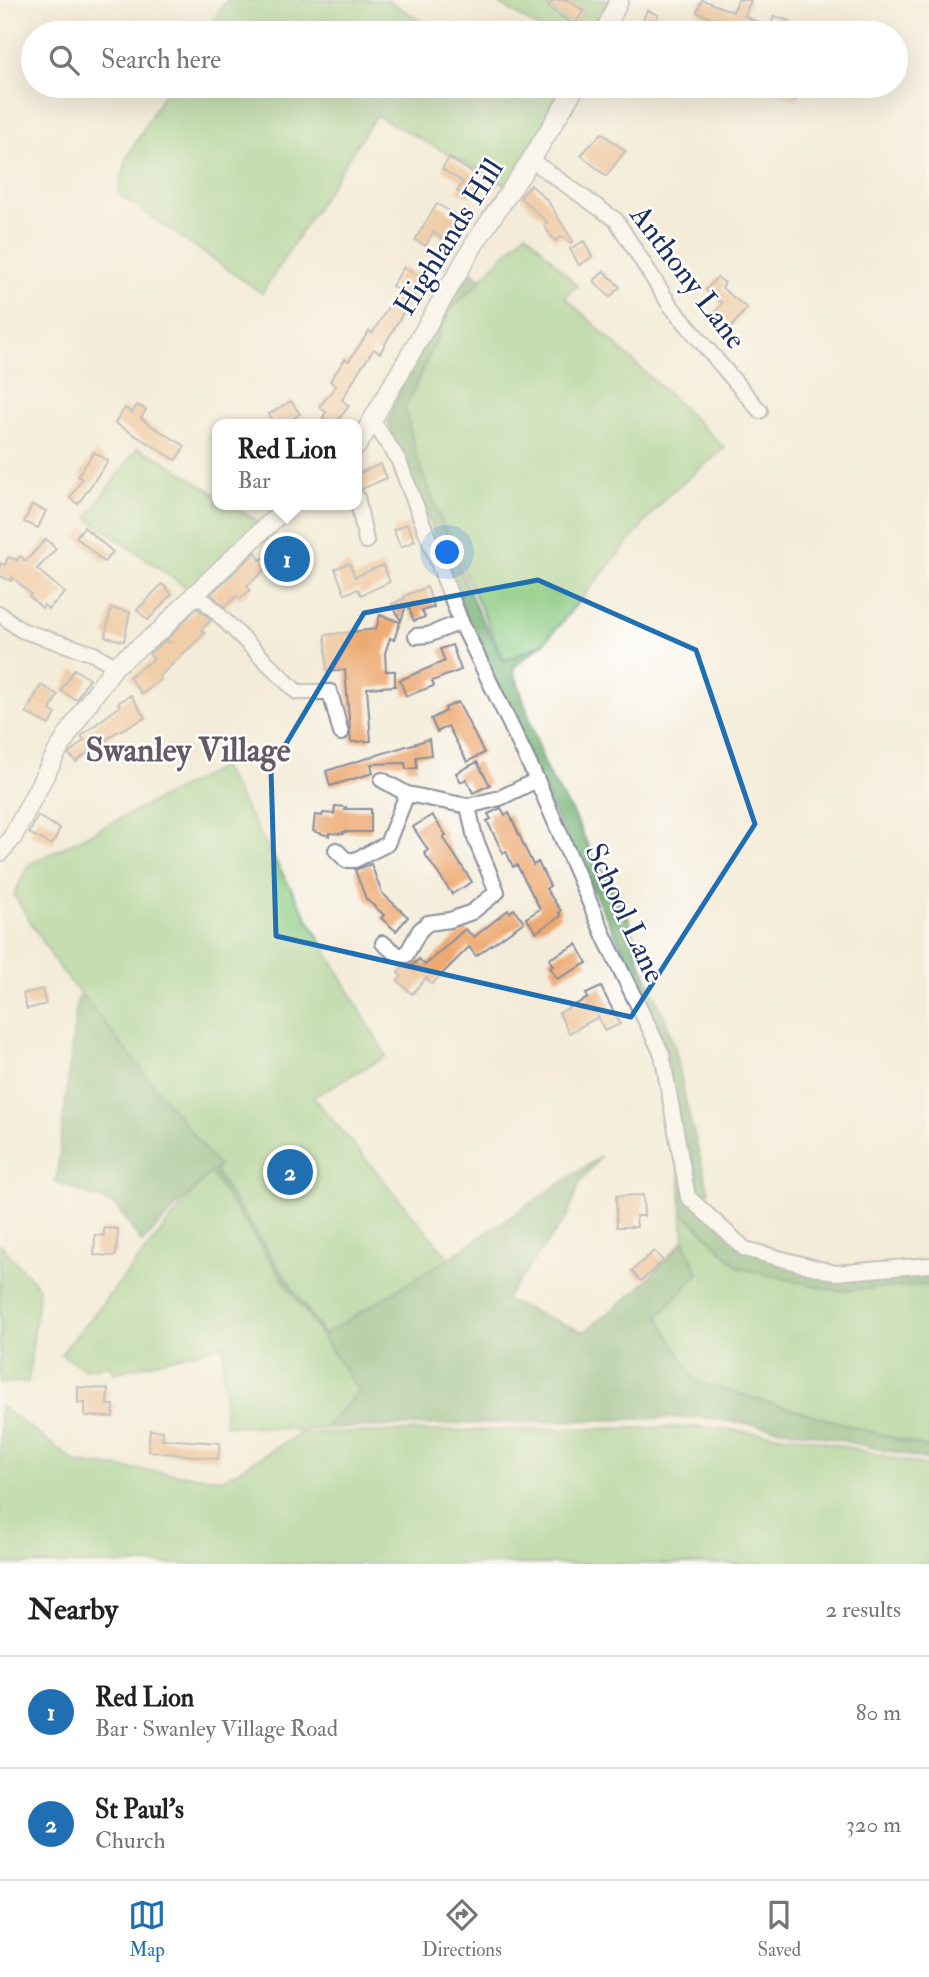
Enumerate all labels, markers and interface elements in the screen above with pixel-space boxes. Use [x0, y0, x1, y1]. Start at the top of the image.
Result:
search box [21, 21, 908, 98]
icon: search [45, 41, 83, 79]
text: Search here [101, 44, 221, 76]
street label: Highlands Hill [386, 152, 512, 322]
street label: Anthony Lane [621, 197, 754, 356]
popup [212, 419, 362, 510]
text: Red Lion [237, 434, 337, 466]
text: Bar [237, 466, 271, 495]
pin: 1 [264, 533, 310, 585]
your location [430, 535, 464, 569]
district label: Swanley Village [86, 730, 291, 772]
street label: School Lane [577, 838, 673, 988]
pin: 2 [267, 1146, 313, 1198]
text: Nearby [28, 1591, 118, 1628]
text: 2 results [826, 1595, 901, 1624]
text: Red Lion [95, 1682, 194, 1714]
text: 1 [47, 1698, 55, 1727]
text: 80 m [856, 1698, 901, 1727]
text: Bar · Swanley Village Road [95, 1714, 338, 1743]
text: St Paul's [95, 1794, 184, 1826]
text: 2 [45, 1810, 57, 1839]
text: 320 m [846, 1810, 901, 1839]
text: Church [95, 1826, 165, 1855]
tab: Map [128, 1896, 166, 1962]
tab: Directions [422, 1896, 502, 1962]
tab: Saved [758, 1896, 801, 1962]

